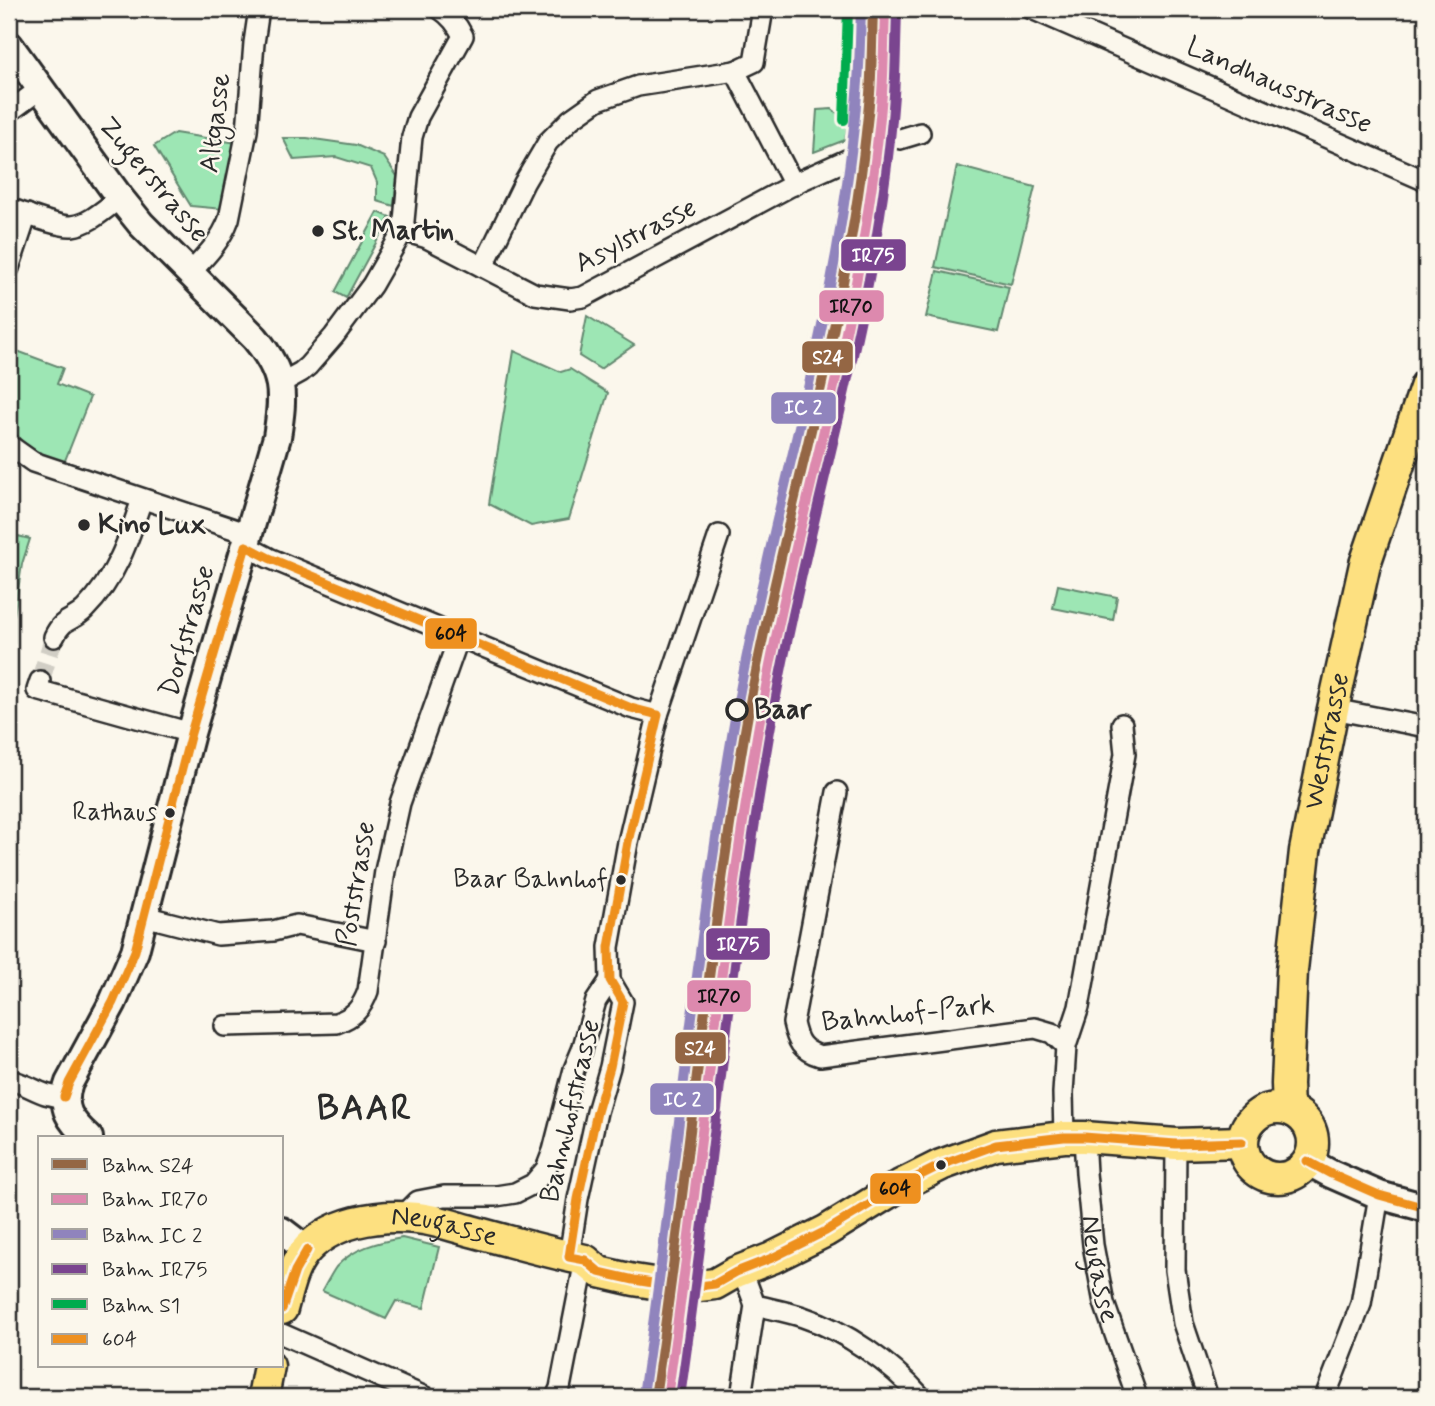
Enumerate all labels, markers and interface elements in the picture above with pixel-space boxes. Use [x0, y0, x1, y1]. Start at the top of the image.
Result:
street label: Landhausstrasse [1180, 28, 1378, 144]
street label: Altgasse [192, 71, 242, 175]
street label: Zugerstrasse [87, 109, 217, 253]
street label: Asylstrasse [569, 189, 703, 283]
place label: St. Martin [332, 213, 454, 250]
marker: St. Martin [310, 223, 326, 239]
line badge: IR75 [840, 238, 907, 272]
text: IR75 [852, 244, 894, 269]
line badge: IR70 [818, 289, 885, 323]
text: IR70 [829, 295, 873, 320]
line badge: S24 [801, 340, 854, 374]
text: S24 [812, 346, 844, 371]
line badge: IC 2 [770, 391, 837, 425]
text: IC 2 [784, 396, 823, 421]
place label: Kino Lux [98, 507, 207, 544]
marker: Kino Lux [76, 517, 92, 533]
street label: Dorfstrasse [152, 561, 224, 701]
line badge: 604 [424, 617, 478, 650]
text: 604 [435, 622, 468, 647]
street label: Weststrasse [1295, 669, 1359, 813]
place label: Baar [754, 692, 813, 729]
marker: Baar [726, 699, 748, 721]
place label: Rathaus [72, 796, 157, 830]
marker: Rathaus [163, 806, 177, 820]
street label: Poststrasse [329, 819, 385, 949]
place label: Baar Bahnhof [453, 863, 608, 897]
marker: Baar Bahnhof [614, 873, 628, 887]
line badge: IR75 [705, 927, 771, 961]
text: IR75 [717, 933, 759, 958]
line badge: IR70 [686, 979, 752, 1013]
text: IR70 [697, 985, 741, 1010]
street label: Bahnhof-Park [820, 987, 996, 1041]
street label: Bahnhofstrasse [532, 1016, 610, 1206]
line badge: S24 [674, 1031, 727, 1065]
text: S24 [684, 1037, 716, 1062]
line badge: IC 2 [649, 1082, 715, 1116]
district label: BAAR [317, 1086, 413, 1132]
text: IC 2 [663, 1088, 702, 1113]
legend [38, 1136, 284, 1368]
text: Bahn S24 [102, 1152, 194, 1180]
unlabelled marker [934, 1158, 948, 1172]
line badge: 604 [869, 1172, 922, 1205]
text: 604 [879, 1177, 912, 1202]
text: Bahn IR70 [102, 1186, 208, 1214]
street label: Neugasse [391, 1198, 502, 1256]
street label: Neugasse [1072, 1214, 1128, 1328]
text: Bahn IC 2 [102, 1222, 202, 1250]
text: Bahn IR75 [102, 1256, 208, 1284]
text: Bahn S1 [102, 1292, 180, 1320]
text: 604 [102, 1326, 137, 1354]

